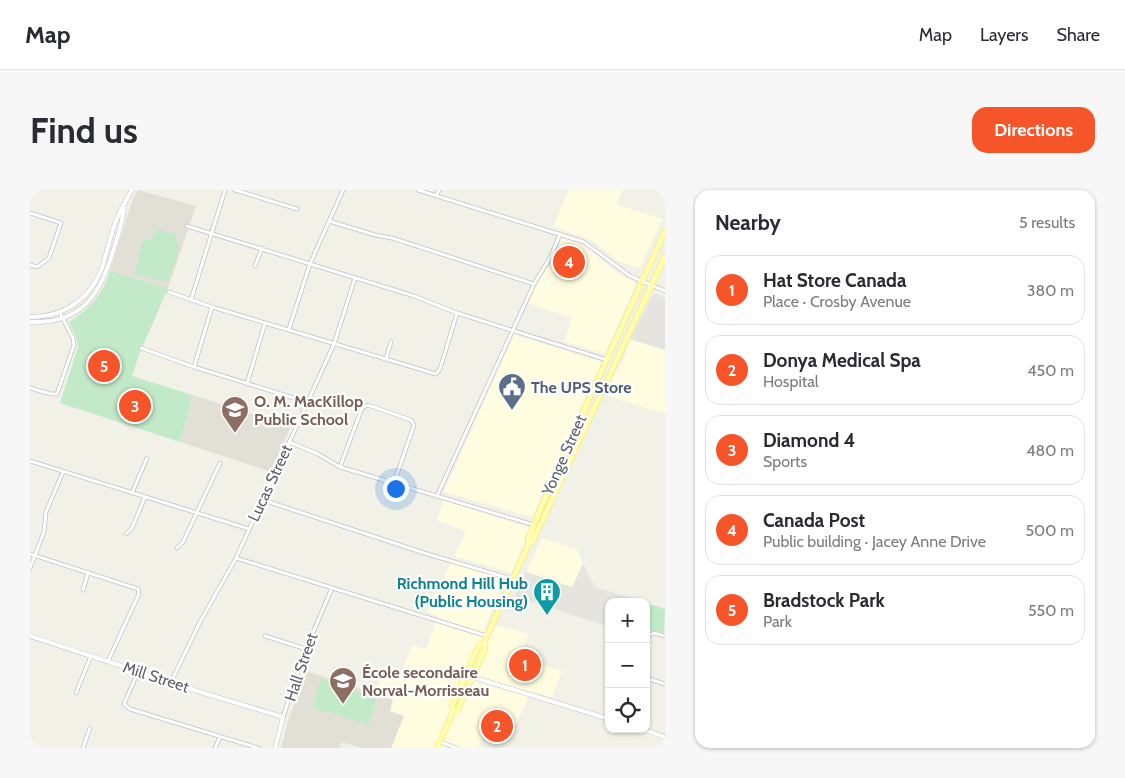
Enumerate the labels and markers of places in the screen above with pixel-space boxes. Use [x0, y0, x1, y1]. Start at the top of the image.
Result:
pin: 4 [553, 243, 585, 281]
pin: 5 [88, 347, 120, 385]
public building icon: The UPS Store [497, 372, 527, 411]
place label: The UPS Store [531, 378, 631, 397]
pin: 3 [119, 387, 151, 425]
place label: O. M. MacKillop Public School [254, 392, 363, 429]
school or university icon: O. M. MacKillop Public School [220, 395, 250, 434]
place label: Richmond Hill Hub (Public Housing) [397, 574, 528, 611]
building icon: Richmond Hill Hub (Public Housing) [532, 577, 562, 616]
pin: 1 [509, 646, 541, 684]
place label: École secondaire Norval-Morrisseau [362, 663, 489, 700]
school or university icon: École secondaire Norval-Morrisseau [328, 666, 358, 705]
pin: 2 [481, 707, 513, 745]

